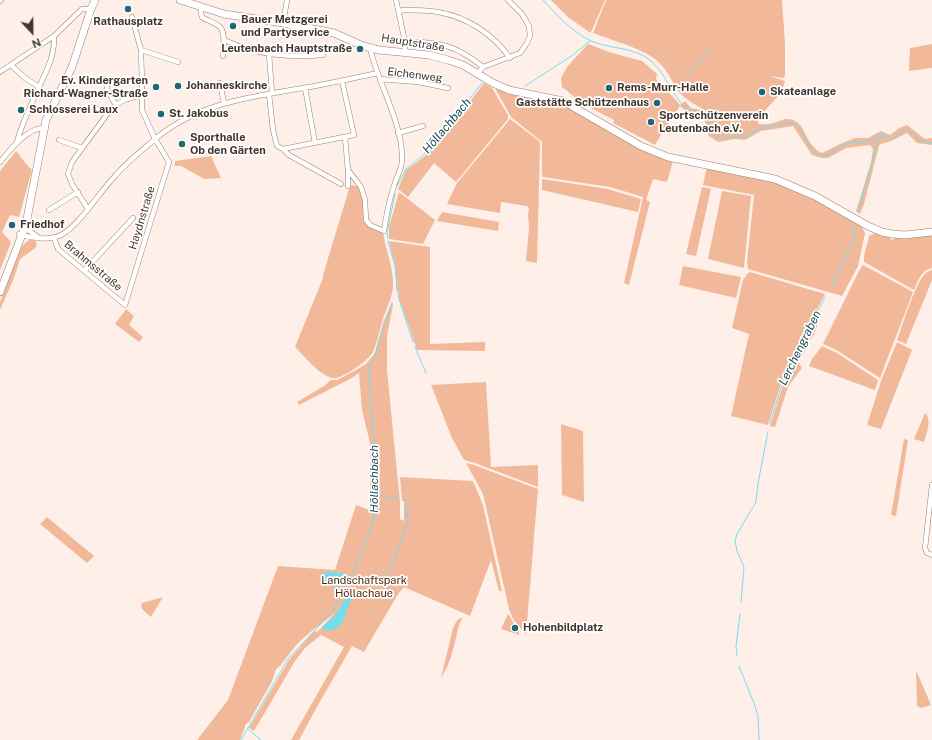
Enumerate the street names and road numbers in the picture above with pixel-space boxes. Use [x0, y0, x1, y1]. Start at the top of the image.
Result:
street label: Hauptstraße [380, 31, 446, 55]
street label: Eichenweg [387, 65, 443, 85]
street label: Haydnstraße [126, 185, 158, 251]
street label: Brahmsstraße [61, 238, 125, 294]

